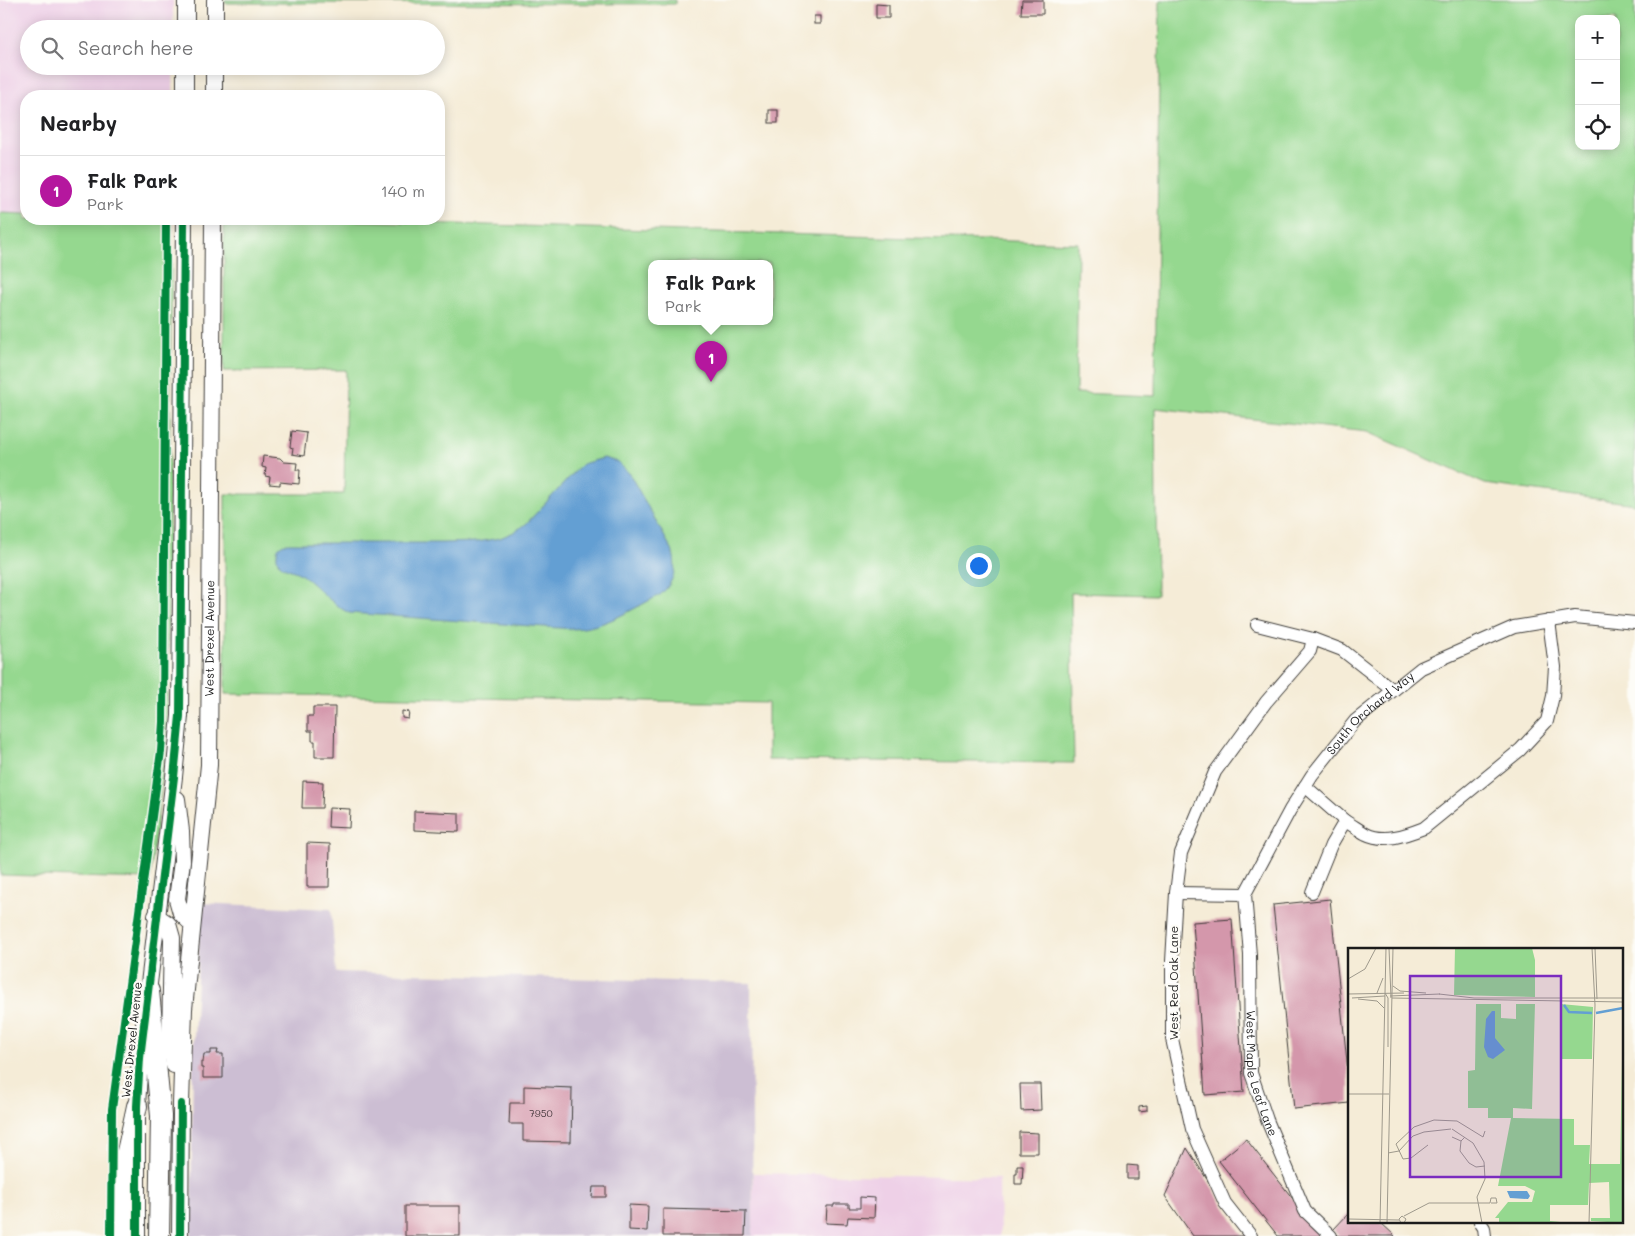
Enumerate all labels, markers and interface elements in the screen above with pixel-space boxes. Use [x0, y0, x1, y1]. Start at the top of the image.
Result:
map controls [1575, 15, 1620, 150]
button: + [1575, 15, 1620, 60]
search box [20, 20, 445, 75]
icon: search [38, 34, 66, 62]
text: Search here [78, 35, 194, 60]
button: − [1575, 60, 1620, 105]
button: locate [1575, 105, 1620, 150]
text: Nearby [40, 109, 117, 136]
text: Falk Park [87, 168, 178, 193]
text: 1 [52, 180, 60, 201]
text: 140 m [381, 180, 425, 201]
text: Park [87, 193, 123, 214]
popup [648, 260, 773, 325]
text: Falk Park [665, 270, 756, 295]
text: Park [665, 295, 701, 316]
pin: 1 [695, 341, 727, 382]
your location [966, 553, 992, 579]
street label: West Drexel Avenue [201, 580, 217, 697]
street label: South Orchard Way [1322, 668, 1417, 758]
street label: West Red Oak Lane [1165, 926, 1181, 1040]
inset map [1348, 948, 1622, 1224]
street label: West Drexel Avenue [117, 981, 145, 1099]
street label: West Maple Leaf Lane [1243, 1010, 1282, 1138]
house number: 7950 [529, 1106, 553, 1120]

